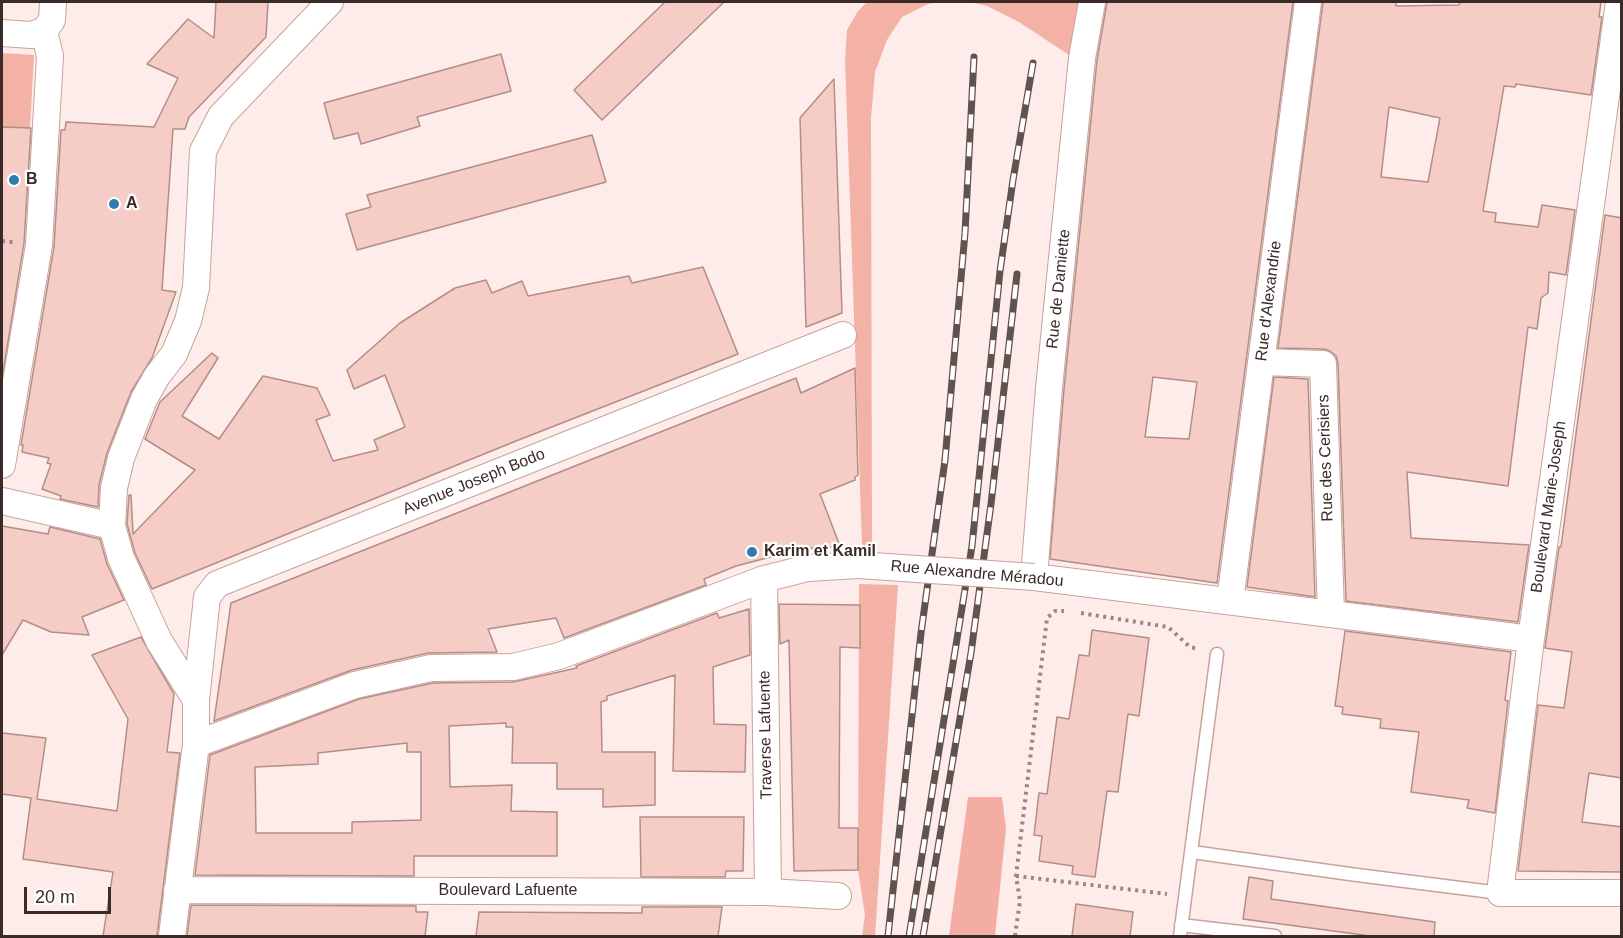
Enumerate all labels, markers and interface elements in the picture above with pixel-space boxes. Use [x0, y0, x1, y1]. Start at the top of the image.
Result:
place label: B [26, 170, 38, 190]
marker: B [7, 173, 21, 187]
place label: A [126, 194, 138, 214]
marker: A [107, 197, 121, 211]
street label: Rue de Damiette [1043, 228, 1075, 350]
street label: Rue d'Alexandrie [1252, 240, 1286, 362]
street label: Rue des Cerisiers [1314, 394, 1338, 522]
street label: Boulevard Marie-Joseph [1527, 420, 1571, 594]
street label: Avenue Joseph Bodo [400, 445, 548, 519]
place label: Karim et Kamil [764, 542, 876, 562]
marker: Karim et Kamil [745, 545, 759, 559]
street label: Rue Alexandre Méradou [890, 557, 1064, 591]
street label: Traverse Lafuente [755, 670, 777, 800]
scale bar [27, 875, 114, 913]
street label: Boulevard Lafuente [439, 881, 577, 901]
text: 20 m [35, 887, 75, 907]

